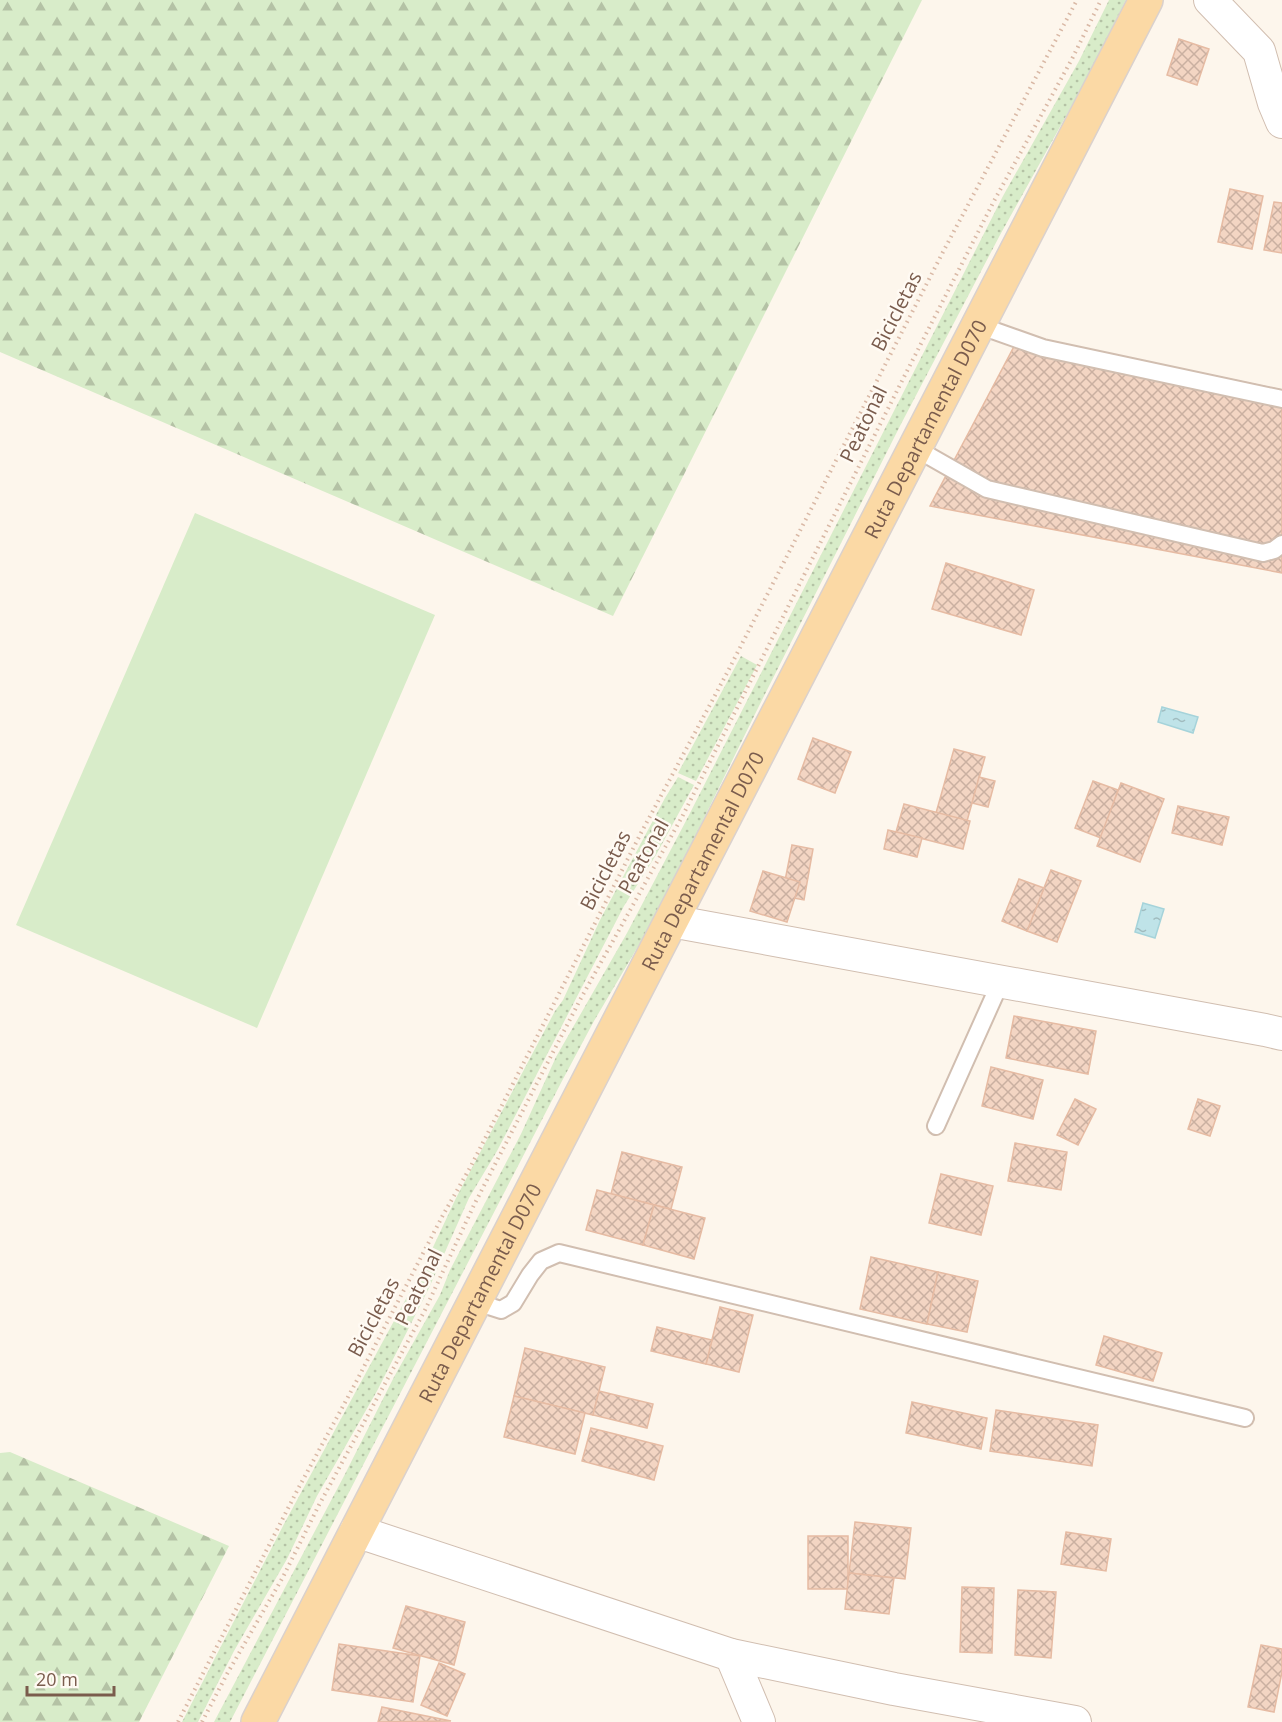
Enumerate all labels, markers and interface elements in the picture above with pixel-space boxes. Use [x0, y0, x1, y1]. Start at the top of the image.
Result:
street label: Bicicletas [864, 266, 928, 356]
street label: Ruta Departamental D070 [857, 315, 993, 543]
street label: Peatonal [833, 381, 893, 467]
street label: Ruta Departamental D070 [634, 747, 770, 975]
street label: Peatonal [611, 814, 675, 898]
street label: Bicicletas [573, 825, 637, 915]
street label: Ruta Departamental D070 [412, 1179, 547, 1407]
street label: Peatonal [388, 1244, 448, 1330]
street label: Bicicletas [341, 1273, 405, 1361]
scale bar [27, 1659, 114, 1697]
text: 20 m [36, 1667, 78, 1691]

